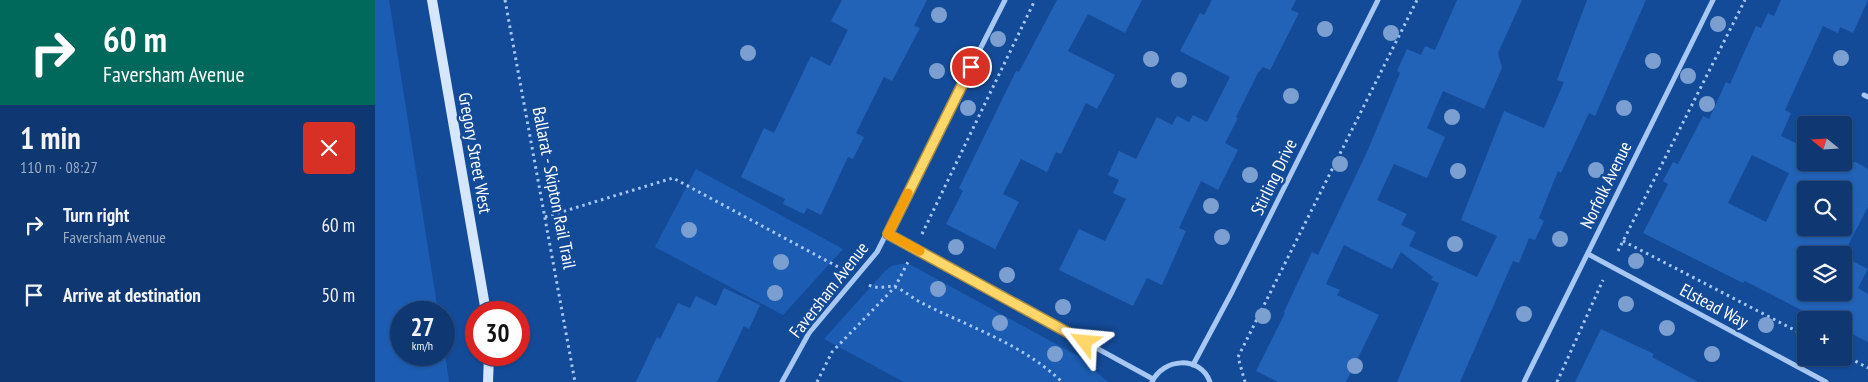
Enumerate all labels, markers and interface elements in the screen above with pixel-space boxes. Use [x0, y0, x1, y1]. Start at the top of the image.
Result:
text: 60 m [103, 16, 167, 62]
icon: right [20, 20, 85, 85]
pin [950, 46, 992, 88]
icon: arrive [957, 53, 985, 81]
text: Faversham Avenue [103, 60, 244, 88]
street label: Gregory Street West [454, 91, 497, 215]
street label: Ballarat - Skipton Rail Trail [527, 105, 582, 272]
north arrow [1797, 116, 1853, 171]
map controls [1797, 116, 1852, 366]
text: 1 min [20, 118, 81, 157]
button: close [303, 122, 355, 174]
street label: Stirling Drive [1245, 135, 1302, 219]
street label: Norfolk Avenue [1575, 137, 1637, 232]
text: 110 m · 08:27 [20, 157, 98, 177]
button: search [1797, 181, 1852, 236]
text: Turn right [63, 203, 129, 227]
icon: right [20, 211, 48, 239]
text: 60 m [322, 213, 355, 237]
text: Faversham Avenue [63, 227, 166, 247]
street label: Faversham Avenue [784, 237, 873, 342]
button: layers [1797, 246, 1852, 301]
street label: Elstead Way [1676, 278, 1753, 333]
icon: arrive [20, 281, 48, 309]
text: Arrive at destination [63, 283, 201, 307]
text: 50 m [322, 283, 355, 307]
speed limit sign: 30 [465, 301, 530, 366]
text: 27 [411, 311, 434, 343]
button: + [1797, 311, 1852, 366]
position arrow [1058, 315, 1110, 367]
text: km/h [412, 338, 433, 353]

